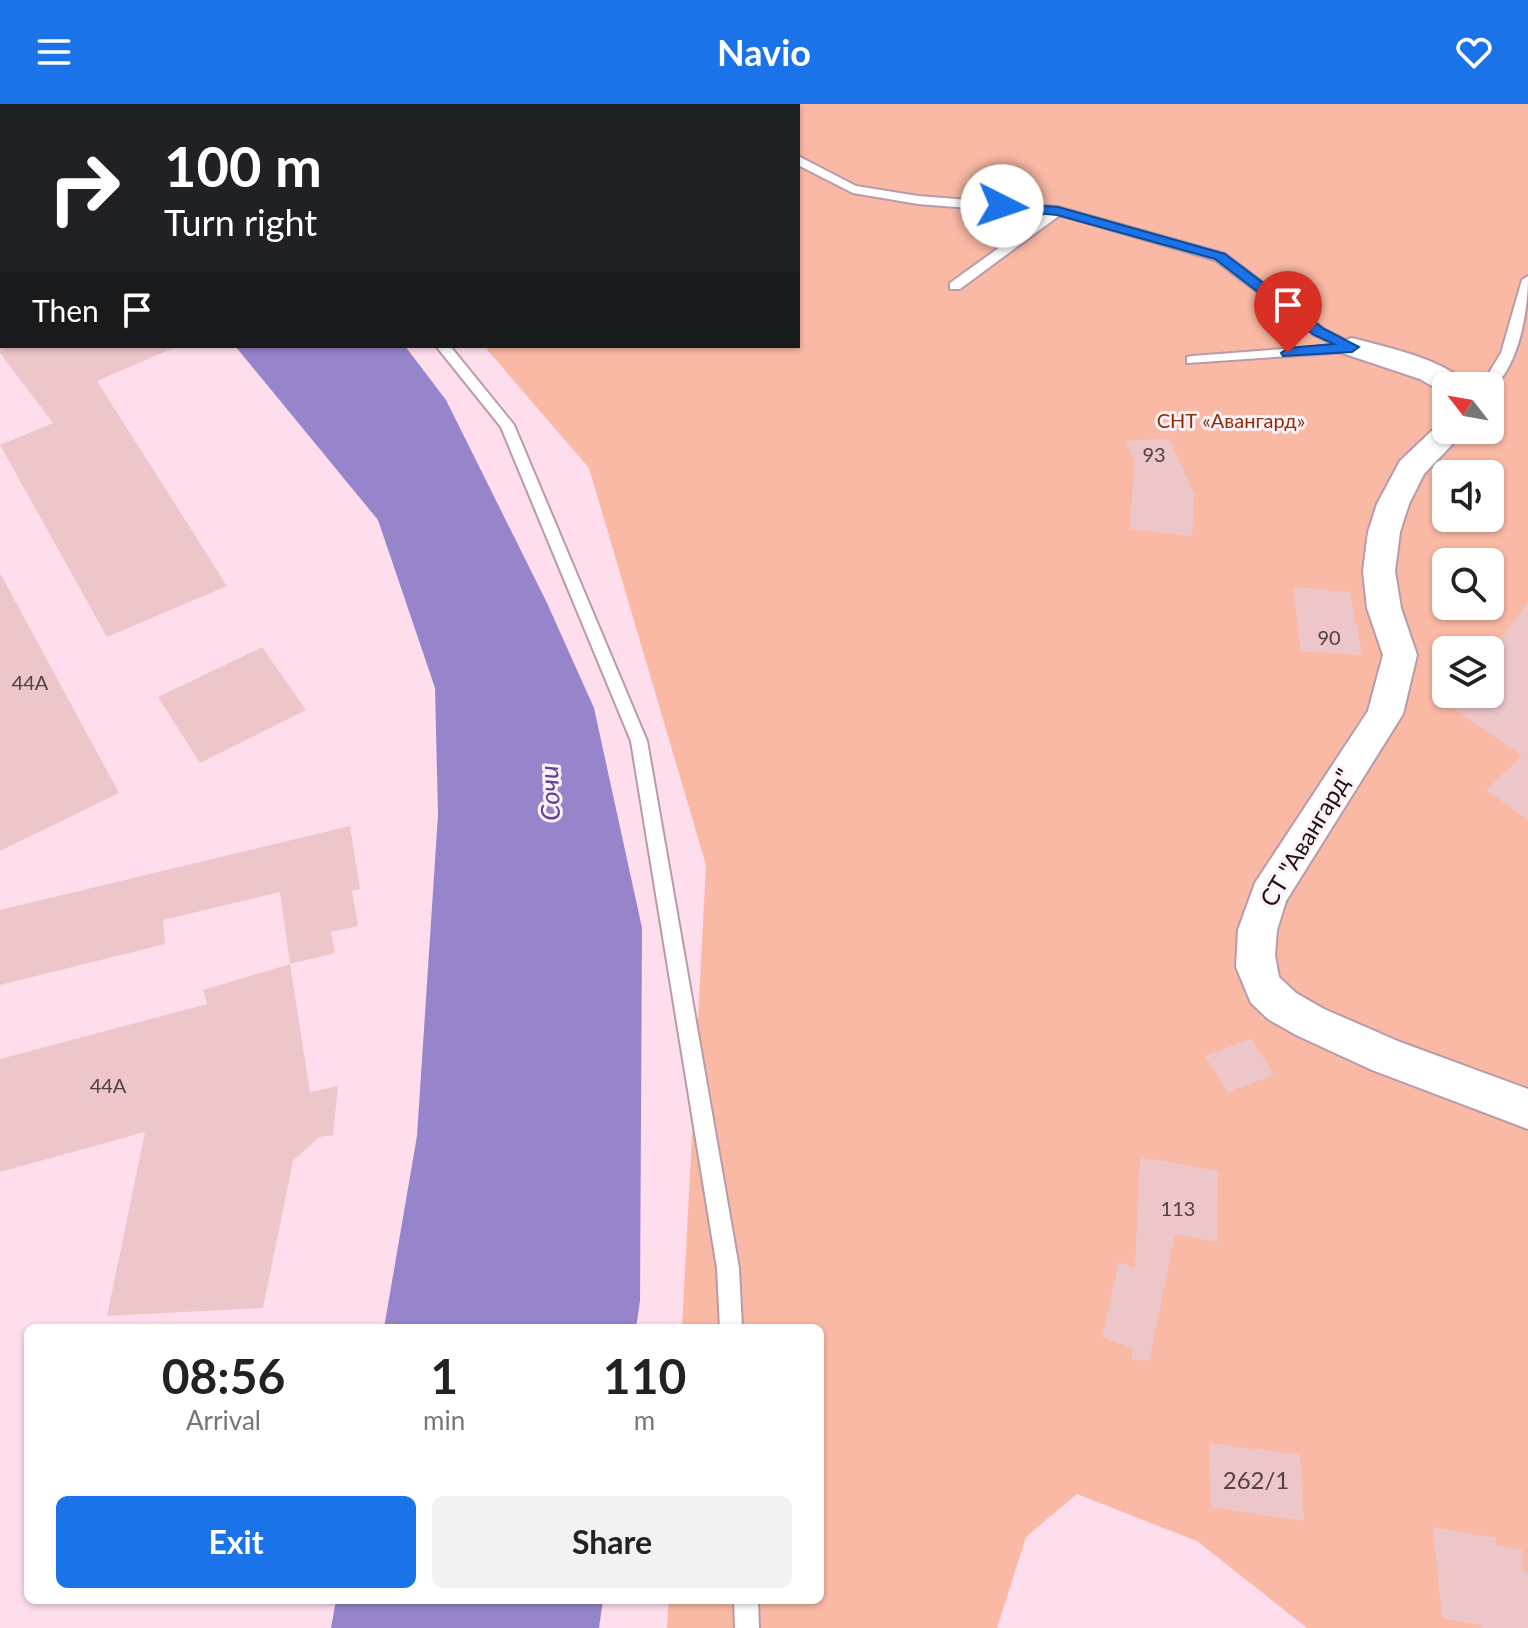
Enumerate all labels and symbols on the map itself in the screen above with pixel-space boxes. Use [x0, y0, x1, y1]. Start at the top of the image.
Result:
position arrow [960, 164, 1044, 248]
pin [1254, 271, 1322, 353]
north arrow [1432, 372, 1504, 444]
park label: СНТ «Авангард» [1157, 408, 1305, 432]
house number: 93 [1142, 442, 1166, 466]
house number: 90 [1317, 625, 1341, 649]
house number: 44А [12, 670, 49, 694]
street label: СТ "Авангард" [1253, 763, 1358, 911]
water label: Сочи [532, 765, 566, 821]
house number: 44А [90, 1073, 127, 1097]
house number: 113 [1161, 1196, 1195, 1220]
house number: 262/1 [1223, 1465, 1289, 1494]

